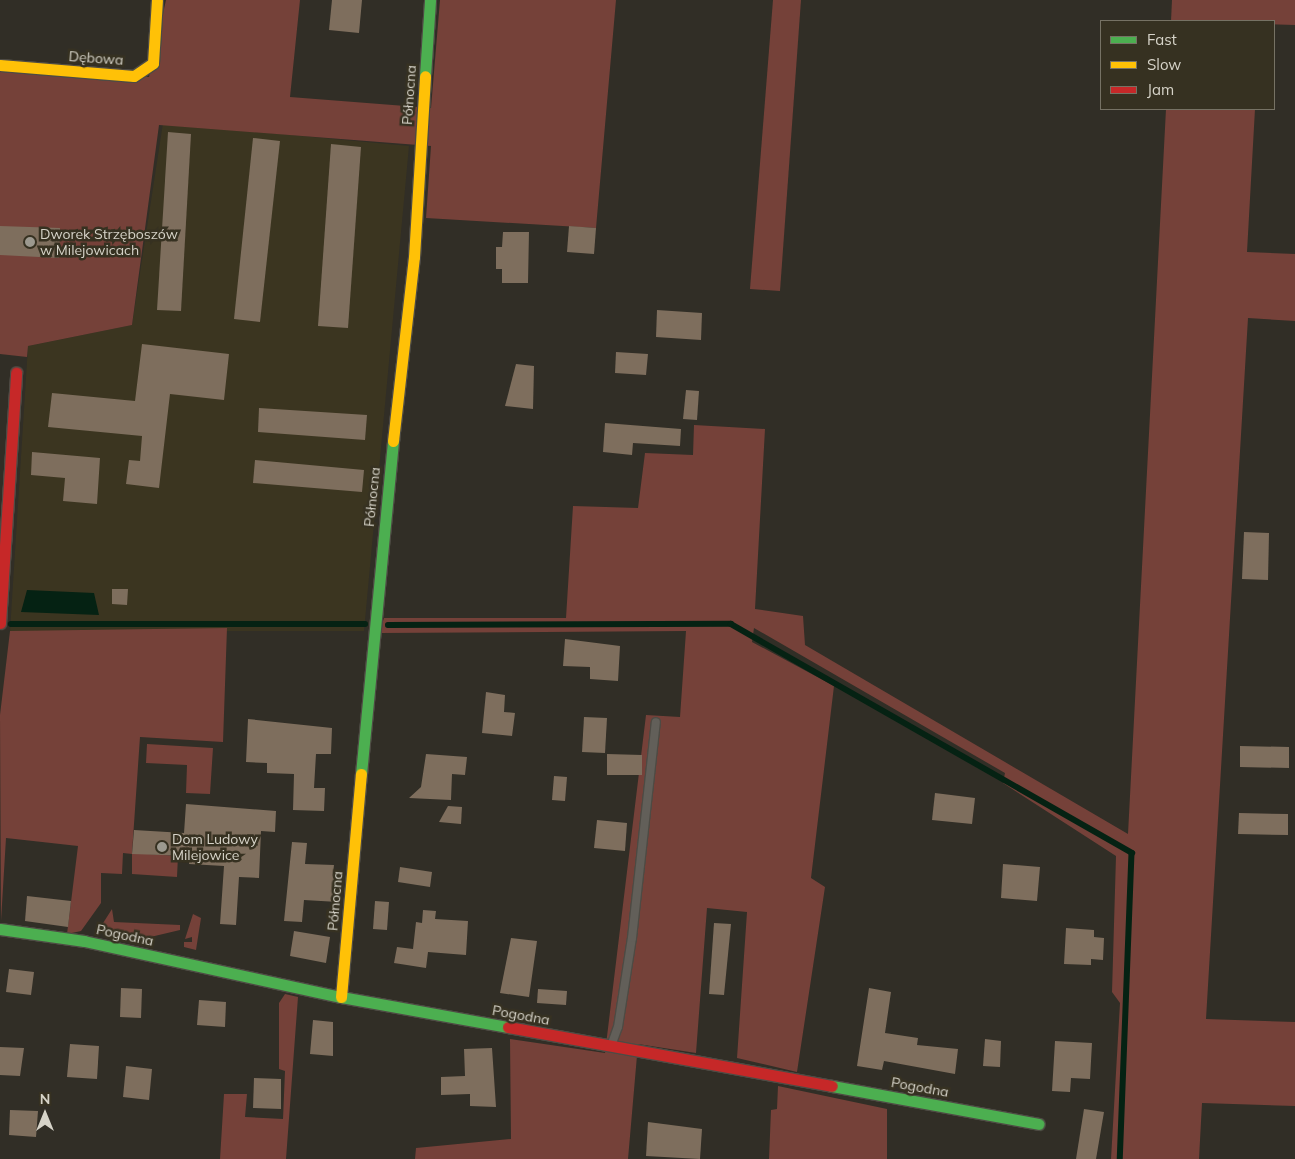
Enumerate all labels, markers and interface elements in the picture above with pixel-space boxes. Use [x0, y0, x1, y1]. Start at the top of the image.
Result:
legend [1100, 20, 1275, 110]
text: Fast [1147, 30, 1177, 49]
street label: Dębowa [68, 48, 124, 68]
text: Slow [1147, 55, 1181, 74]
street label: Północna [399, 65, 419, 125]
text: Jam [1147, 80, 1174, 99]
place label: Dworek Strzęboszów w Milejowicach [40, 226, 178, 258]
marker: Dworek Strzęboszów w Milejowicach [24, 236, 36, 248]
street label: Północna [361, 466, 383, 528]
place label: Dom Ludowy Milejowice [172, 831, 258, 864]
marker: Dom Ludowy Milejowice [156, 841, 168, 853]
street label: Północna [324, 870, 346, 932]
street label: Pogodna [95, 921, 155, 949]
street label: Pogodna [491, 1002, 551, 1028]
street label: Pogodna [890, 1074, 950, 1100]
north arrow [20, 1089, 70, 1139]
text: N [40, 1090, 50, 1108]

